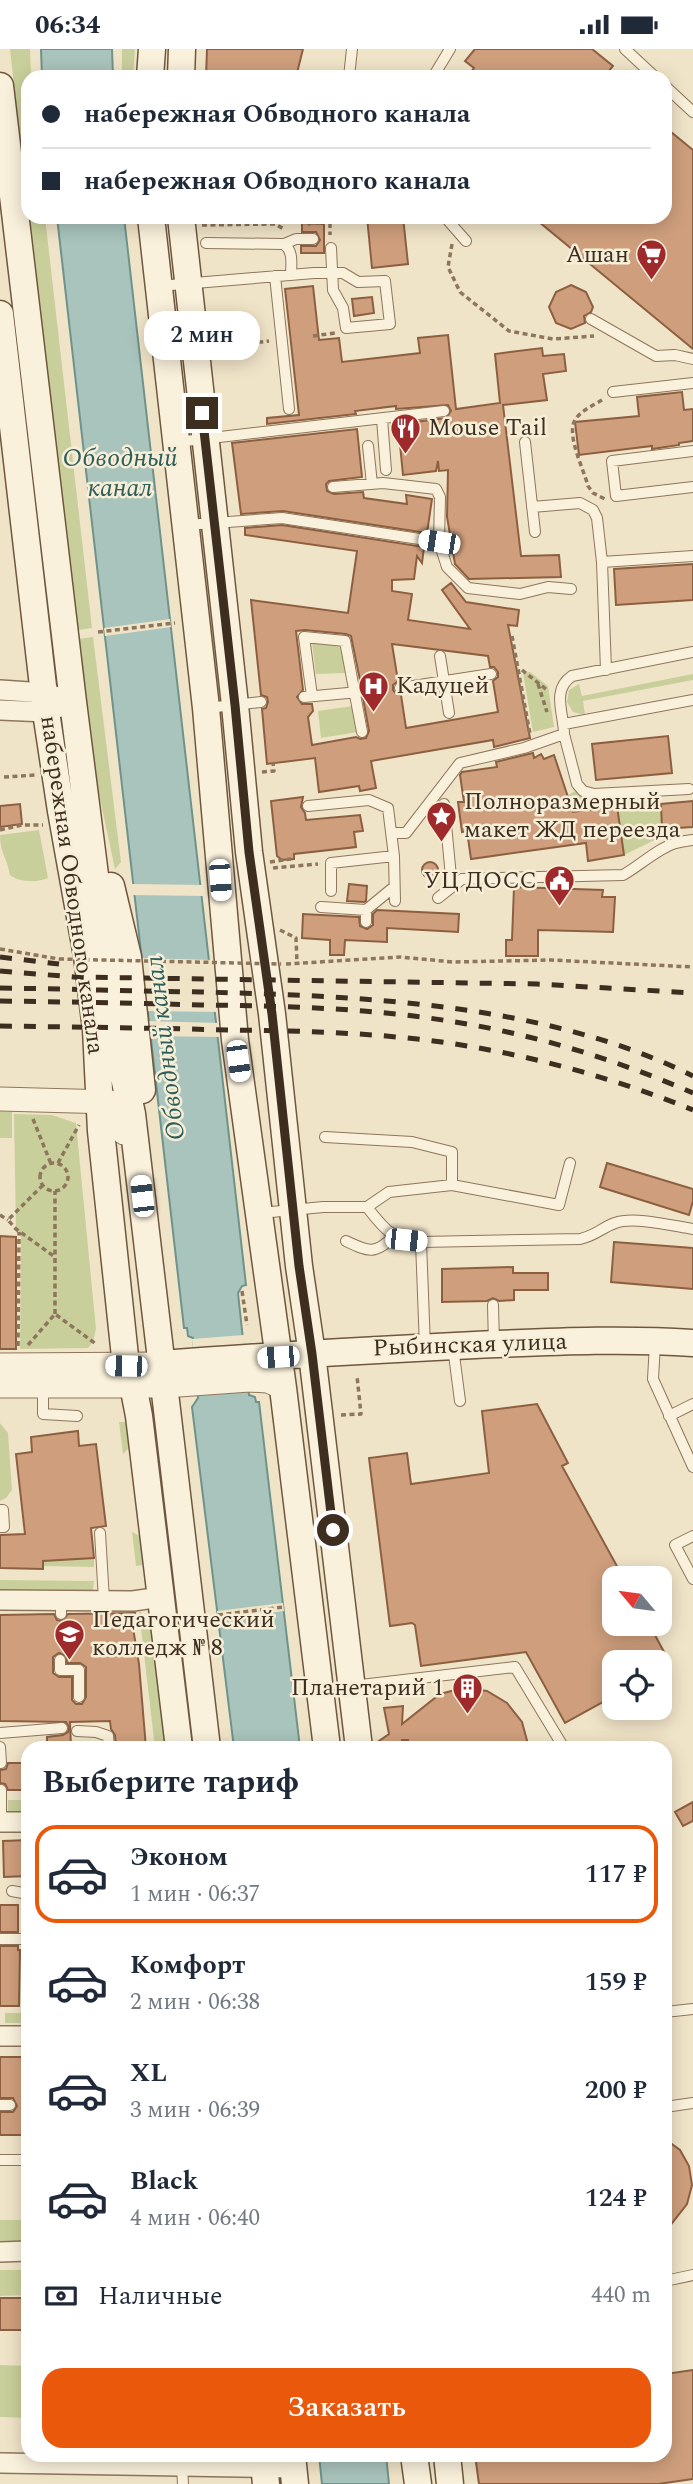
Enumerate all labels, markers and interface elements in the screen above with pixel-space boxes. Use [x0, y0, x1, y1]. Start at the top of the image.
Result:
text: 06:34 [35, 5, 100, 45]
text: набережная Обводного канала [84, 94, 470, 134]
text: набережная Обводного канала [84, 161, 470, 201]
place label: Ашан [566, 237, 629, 273]
supermarket icon: Ашан [635, 238, 669, 282]
callout: 2 мин [144, 311, 260, 361]
text: 2 мин [170, 318, 234, 353]
route end [186, 397, 218, 429]
place label: Mouse Tail [428, 410, 547, 446]
restaurant icon: Mouse Tail [388, 411, 422, 455]
water label: Обводный канал [62, 438, 178, 508]
car [417, 528, 462, 556]
place label: Кадуцей [396, 668, 489, 704]
hospital icon: Кадуцей [356, 669, 390, 713]
street label: набережная Обводного канала [30, 713, 114, 1057]
place label: Полноразмерный макет ЖД переезда [464, 784, 681, 848]
place icon: Полноразмерный макет ЖД переезда [424, 799, 458, 843]
car [209, 858, 232, 902]
place label: УЦ ДОСС [424, 863, 537, 899]
public building icon: УЦ ДОСС [543, 864, 577, 908]
water label: Обводный канал [134, 953, 196, 1143]
car [225, 1039, 252, 1083]
car [130, 1174, 155, 1218]
car [385, 1227, 428, 1253]
street label: Рыбинская улица [372, 1324, 568, 1366]
car [257, 1345, 300, 1369]
car [105, 1355, 148, 1377]
route start [317, 1514, 349, 1546]
north arrow [602, 1566, 672, 1636]
map controls [602, 1566, 672, 1720]
place label: Педагогический колледж № 8 [92, 1602, 275, 1666]
school or university icon: Педагогический колледж № 8 [52, 1617, 86, 1661]
button: locate [602, 1650, 672, 1720]
place label: Планетарий 1 [291, 1670, 444, 1706]
building icon: Планетарий 1 [450, 1671, 484, 1715]
text: Выберите тариф [42, 1758, 299, 1807]
text: Эконом [130, 1837, 228, 1877]
icon: car [46, 1843, 109, 1906]
text: 117 ₽ [585, 1854, 647, 1894]
text: 1 мин · 06:37 [130, 1877, 260, 1912]
text: Комфорт [130, 1945, 245, 1985]
icon: car [46, 1951, 109, 2014]
text: 159 ₽ [585, 1962, 647, 2002]
text: 2 мин · 06:38 [130, 1985, 260, 2020]
text: XL [130, 2053, 167, 2093]
icon: car [46, 2059, 109, 2122]
text: 200 ₽ [585, 2070, 647, 2110]
text: 3 мин · 06:39 [130, 2093, 260, 2128]
text: Black [130, 2161, 198, 2201]
icon: car [46, 2167, 109, 2230]
text: 124 ₽ [585, 2178, 647, 2218]
text: 4 мин · 06:40 [130, 2201, 260, 2236]
text: Наличные [98, 2276, 223, 2316]
icon: cash [42, 2277, 80, 2315]
text: 440 m [591, 2278, 651, 2313]
button: Заказать [42, 2368, 651, 2448]

